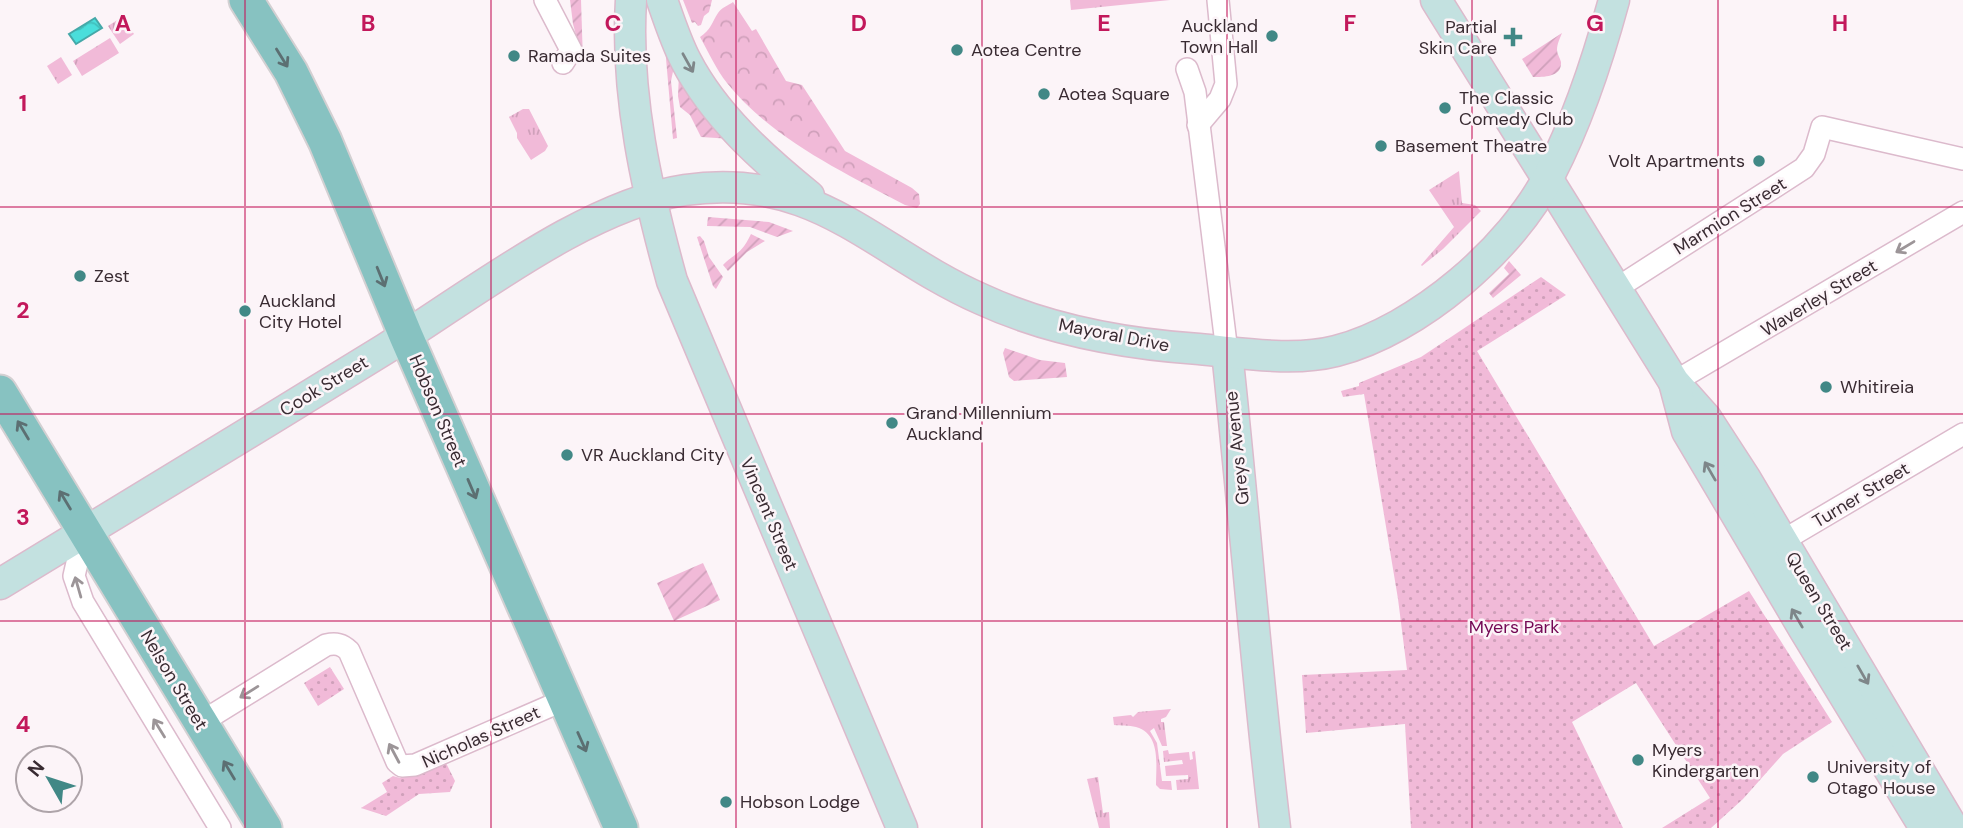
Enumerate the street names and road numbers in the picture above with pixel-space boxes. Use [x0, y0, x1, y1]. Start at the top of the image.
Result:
street label: Marmion Street [1669, 172, 1791, 260]
street label: Waverley Street [1756, 254, 1882, 342]
street label: Mayoral Drive [1057, 312, 1171, 358]
street label: Cook Street [275, 350, 373, 422]
street label: Hobson Street [404, 351, 472, 471]
street label: Greys Avenue [1219, 390, 1255, 506]
street label: Vincent Street [734, 454, 804, 574]
street label: Turner Street [1808, 457, 1914, 533]
street label: Queen Street [1780, 547, 1858, 655]
street label: Nelson Street [135, 626, 213, 734]
street label: Nicholas Street [418, 700, 544, 774]

